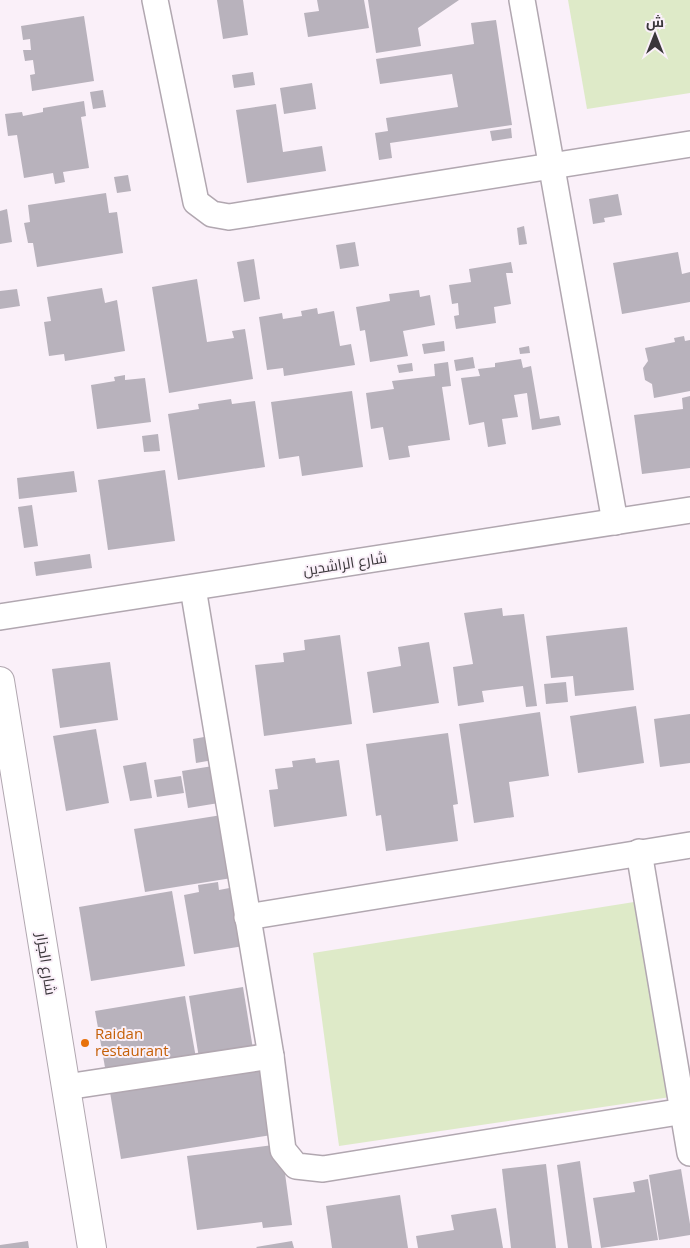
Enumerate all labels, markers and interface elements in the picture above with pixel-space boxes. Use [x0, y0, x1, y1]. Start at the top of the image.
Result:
north arrow [630, 10, 680, 60]
text: ش [646, 12, 664, 31]
street label: شارع الراشدين [302, 547, 388, 581]
street label: شارع الجزار [30, 930, 62, 997]
place label: Raidan restaurant [95, 1023, 169, 1060]
marker: Raidan restaurant [79, 1037, 91, 1049]

